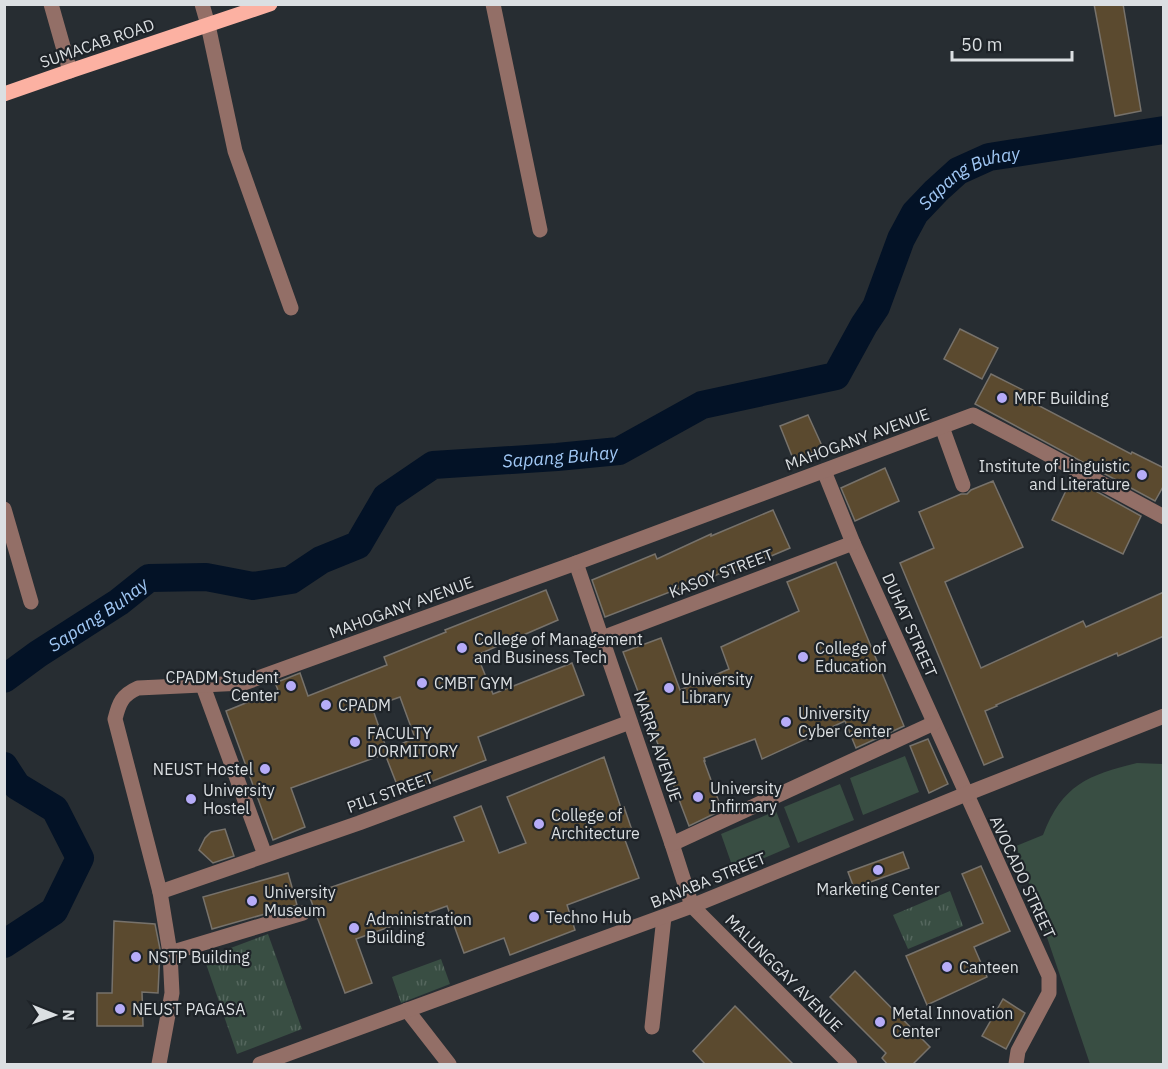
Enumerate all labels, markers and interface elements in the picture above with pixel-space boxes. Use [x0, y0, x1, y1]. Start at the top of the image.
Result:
street label: SUMACAB ROAD [37, 14, 157, 72]
scale bar [952, 24, 1072, 62]
text: 50 m [961, 33, 1003, 56]
water label: Sapang Buhay [913, 141, 1022, 214]
place label: MRF Building [1014, 388, 1109, 408]
marker: MRF Building [995, 391, 1009, 405]
street label: MAHOGANY AVENUE [782, 404, 932, 474]
water label: Sapang Buhay [502, 440, 620, 472]
place label: Institute of Linguistic and Literature [979, 456, 1130, 494]
marker: Institute of Linguistic and Literature [1135, 468, 1149, 482]
street label: KASOY STREET [666, 544, 776, 602]
street label: DUHAT STREET [878, 570, 942, 680]
water label: Sapang Buhay [43, 571, 153, 656]
street label: MAHOGANY AVENUE [326, 572, 476, 642]
place label: College of Management and Business Tech [474, 629, 643, 667]
place label: College of Education [815, 638, 887, 676]
marker: College of Management and Business Tech [455, 641, 469, 655]
marker: College of Education [796, 650, 810, 664]
place label: CPADM Student Center [166, 667, 279, 705]
place label: University Library [681, 669, 753, 707]
place label: CMBT GYM [434, 673, 513, 693]
marker: CMBT GYM [415, 676, 429, 690]
marker: CPADM Student Center [284, 679, 298, 693]
marker: University Library [662, 681, 676, 695]
street label: NARRA AVENUE [630, 688, 686, 804]
place label: CPADM [338, 695, 391, 715]
marker: CPADM [319, 698, 333, 712]
place label: University Cyber Center [798, 703, 892, 741]
marker: University Cyber Center [779, 715, 793, 729]
place label: FACULTY DORMITORY [367, 723, 458, 761]
marker: FACULTY DORMITORY [348, 735, 362, 749]
place label: NEUST Hostel [153, 759, 253, 779]
marker: NEUST Hostel [258, 762, 272, 776]
street label: PILI STREET [344, 767, 436, 817]
place label: University Infirmary [710, 778, 782, 816]
place label: University Hostel [203, 780, 275, 818]
marker: University Infirmary [691, 790, 705, 804]
marker: University Hostel [184, 792, 198, 806]
place label: College of Architecture [551, 805, 640, 843]
street label: AVOCADO STREET [986, 813, 1060, 941]
marker: College of Architecture [532, 817, 546, 831]
street label: BANABA STREET [647, 848, 769, 912]
marker: Marketing Center [871, 863, 885, 877]
place label: Marketing Center [816, 879, 940, 899]
place label: University Museum [264, 882, 336, 920]
marker: University Museum [245, 894, 259, 908]
place label: Techno Hub [546, 907, 632, 927]
place label: Administration Building [366, 909, 472, 947]
marker: Techno Hub [527, 910, 541, 924]
street label: MALUNGGAY AVENUE [721, 910, 847, 1036]
marker: Administration Building [347, 921, 361, 935]
place label: NSTP Building [148, 947, 250, 967]
marker: NSTP Building [129, 950, 143, 964]
place label: Canteen [959, 957, 1019, 977]
marker: Canteen [940, 960, 954, 974]
north arrow [24, 985, 84, 1045]
place label: NEUST PAGASA [132, 999, 245, 1019]
marker: NEUST PAGASA [113, 1002, 127, 1016]
place label: Metal Innovation Center [892, 1003, 1013, 1041]
text: N [59, 1009, 79, 1021]
marker: Metal Innovation Center [873, 1015, 887, 1029]

